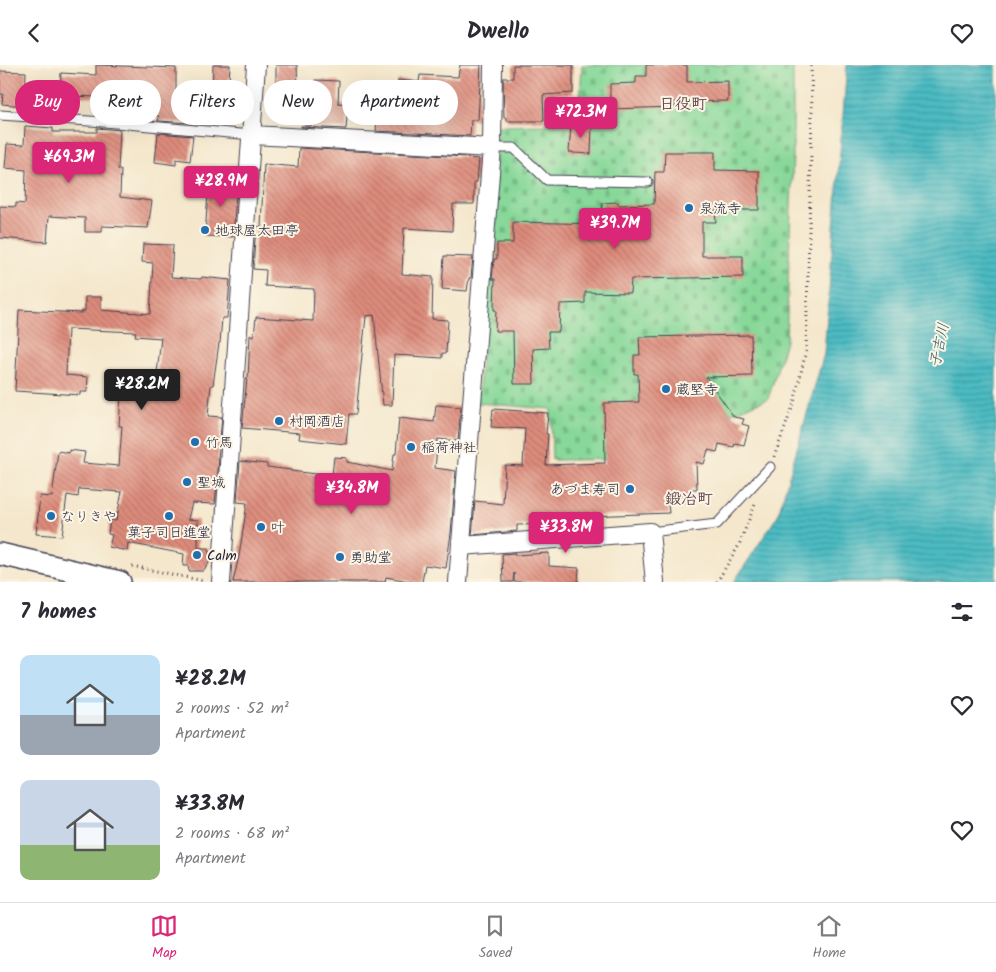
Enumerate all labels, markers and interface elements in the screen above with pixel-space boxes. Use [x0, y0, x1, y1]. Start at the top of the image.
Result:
text: Dwello [467, 15, 529, 50]
icon: back [20, 19, 48, 47]
icon: heart [948, 19, 976, 47]
chip: Buy [15, 80, 80, 125]
chip: Rent [90, 80, 161, 125]
chip: Filters [171, 80, 254, 125]
chip: New [264, 80, 332, 125]
chip: Apartment [342, 80, 458, 125]
district label: 日役町 [659, 92, 707, 117]
pin: ¥72.3M [540, 97, 622, 139]
text: ¥72.3M [555, 100, 607, 125]
pin: ¥69.3M [28, 141, 110, 184]
text: ¥69.3M [43, 145, 95, 170]
pin: ¥28.9M [180, 165, 262, 208]
text: ¥28.9M [195, 169, 247, 194]
place label: 泉流寺 [699, 198, 741, 220]
marker: 泉流寺 [683, 202, 695, 214]
pin: ¥39.7M [574, 207, 656, 250]
text: ¥39.7M [590, 211, 640, 236]
place label: 地球屋太田亭 [215, 220, 299, 242]
marker: 地球屋太田亭 [199, 224, 211, 236]
water label: 子吉川 [924, 321, 956, 370]
pin: ¥28.2M [101, 369, 183, 411]
text: ¥28.2M [115, 372, 169, 397]
place label: 蔵堅寺 [676, 379, 718, 401]
marker: 蔵堅寺 [660, 383, 672, 395]
place label: 村岡酒店 [289, 411, 345, 433]
marker: 村岡酒店 [273, 415, 285, 427]
place label: 竹馬 [205, 432, 233, 454]
marker: 竹馬 [189, 436, 201, 448]
place label: 稲荷神社 [421, 437, 477, 459]
marker: 稲荷神社 [405, 441, 417, 453]
place label: 聖城 [197, 472, 225, 494]
pin: ¥34.8M [311, 473, 393, 515]
marker: 聖城 [181, 476, 193, 488]
text: ¥34.8M [326, 476, 378, 501]
place label: あづま寿司 [550, 479, 620, 501]
marker: あづま寿司 [624, 483, 636, 495]
district label: 鍛冶町 [665, 487, 713, 512]
place label: なりきや [61, 506, 117, 528]
marker: なりきや [45, 510, 57, 522]
marker: 菓子司日進堂 [163, 510, 175, 522]
pin: ¥33.8M [525, 511, 607, 554]
text: ¥33.8M [540, 515, 592, 540]
place label: 叶 [271, 517, 285, 539]
marker: 叶 [255, 521, 267, 533]
place label: 菓子司日進堂 [127, 522, 211, 544]
place label: Calm [207, 545, 237, 567]
place label: 勇助堂 [350, 547, 392, 569]
marker: Calm [191, 549, 203, 561]
marker: 勇助堂 [334, 551, 346, 563]
text: 7 homes [20, 596, 97, 629]
icon: filters [948, 598, 976, 626]
text: ¥28.2M [175, 663, 246, 696]
icon: home [60, 675, 120, 735]
icon: heart [948, 691, 976, 719]
text: 2 rooms · 52 m² [175, 696, 289, 721]
text: Apartment [175, 721, 246, 746]
text: ¥33.8M [175, 788, 244, 821]
icon: home [60, 800, 120, 860]
icon: heart [948, 816, 976, 844]
text: 2 rooms · 68 m² [175, 821, 289, 846]
text: Apartment [175, 846, 246, 871]
tab: Map [150, 912, 178, 964]
tab: Saved [479, 912, 512, 964]
tab: Home [813, 912, 846, 964]

